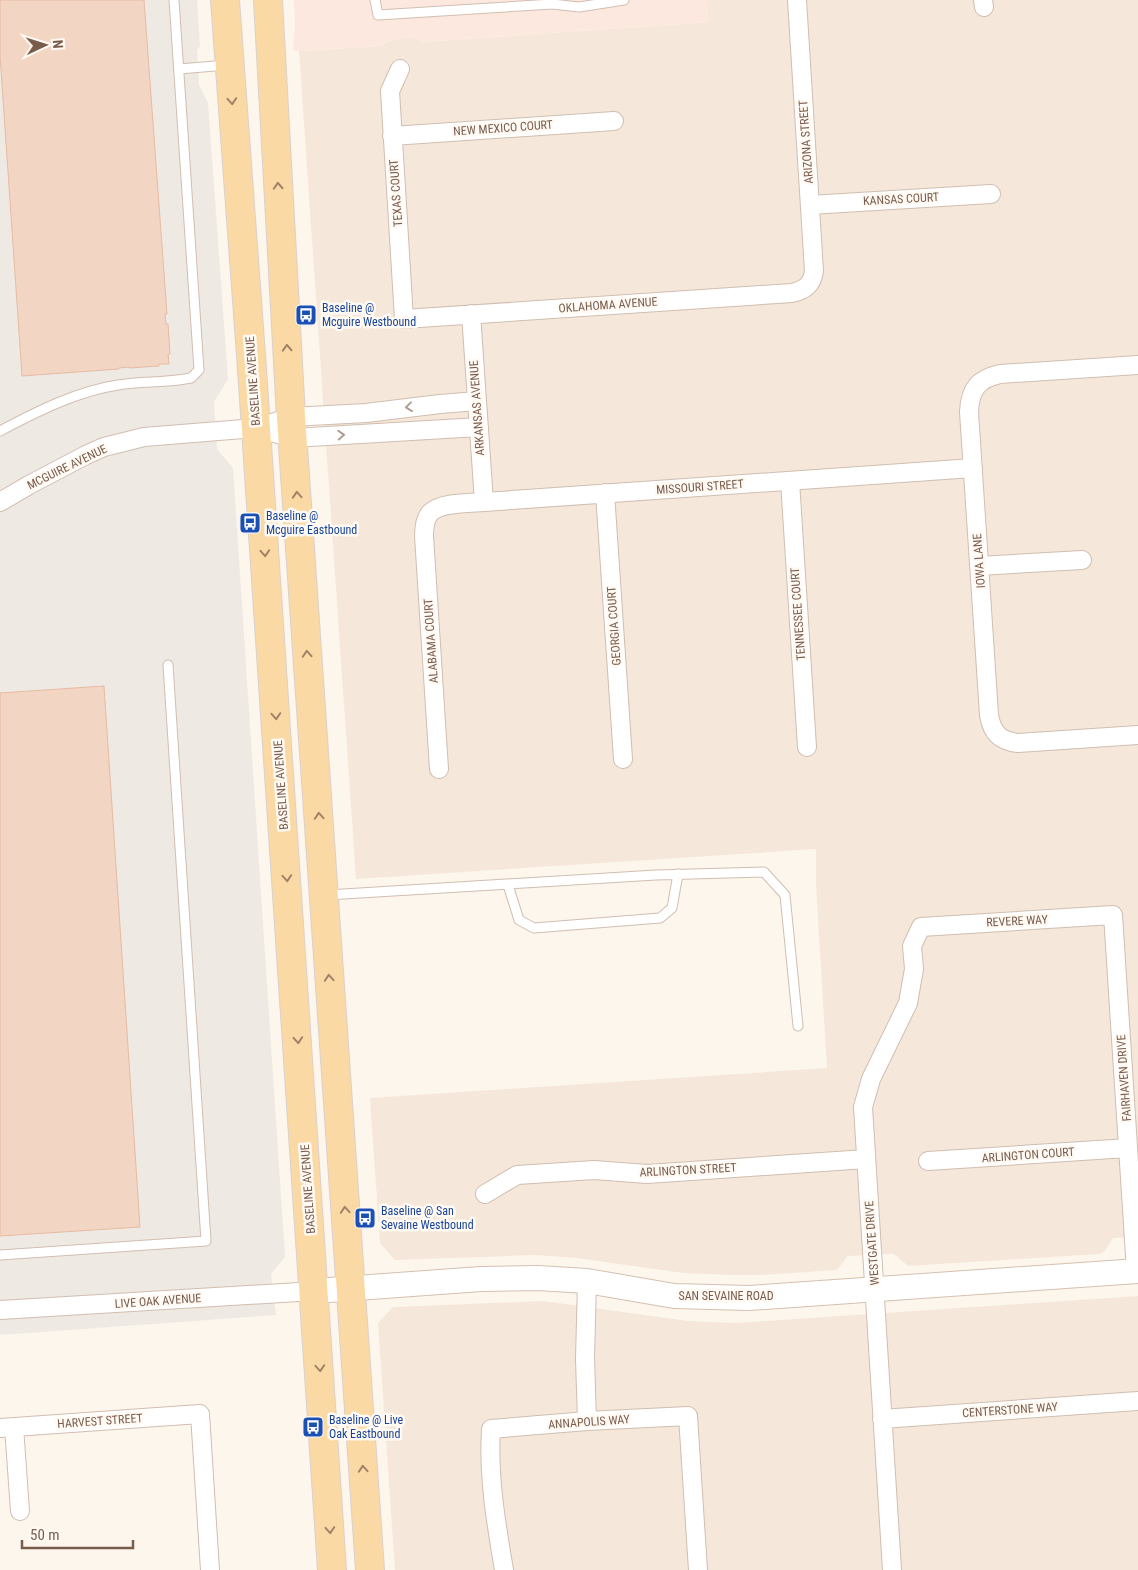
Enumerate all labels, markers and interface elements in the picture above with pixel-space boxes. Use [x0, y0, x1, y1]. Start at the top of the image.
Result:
north arrow [20, 20, 70, 70]
text: N [50, 39, 66, 49]
one-way arrow [227, 97, 238, 105]
street label: ARIZONA STREET [796, 100, 816, 184]
street label: NEW MEXICO COURT [453, 118, 553, 138]
street label: TEXAS COURT [387, 159, 405, 227]
one-way arrow [272, 182, 283, 190]
street label: KANSAS COURT [863, 190, 939, 208]
street label: OKLAHOMA AVENUE [558, 295, 658, 315]
place label: Baseline @ Mcguire Westbound [322, 301, 416, 329]
bus stop icon: Baseline @ Mcguire Westbound [294, 303, 318, 327]
street label: BASELINE AVENUE [243, 336, 263, 426]
one-way arrow [282, 344, 293, 352]
street label: ARKANSAS AVENUE [467, 360, 487, 456]
one-way arrow [405, 401, 413, 412]
one-way arrow [337, 429, 345, 440]
street label: MCGUIRE AVENUE [25, 442, 109, 492]
street label: MISSOURI STREET [656, 477, 744, 497]
one-way arrow [291, 491, 302, 499]
place label: Baseline @ Mcguire Eastbound [266, 509, 357, 537]
bus stop icon: Baseline @ Mcguire Eastbound [238, 511, 262, 535]
street label: IOWA LANE [970, 533, 988, 589]
one-way arrow [259, 550, 270, 558]
street label: TENNESSEE COURT [788, 567, 808, 661]
street label: GEORGIA COURT [604, 586, 624, 666]
street label: ALABAMA COURT [421, 598, 441, 684]
one-way arrow [302, 650, 313, 658]
one-way arrow [270, 712, 281, 720]
street label: BASELINE AVENUE [271, 740, 291, 830]
one-way arrow [313, 812, 324, 820]
one-way arrow [281, 874, 292, 882]
street label: REVERE WAY [986, 912, 1049, 930]
one-way arrow [324, 974, 335, 982]
street label: FAIRHAVEN DRIVE [1114, 1034, 1134, 1122]
one-way arrow [292, 1036, 303, 1044]
street label: BASELINE AVENUE [298, 1144, 318, 1234]
street label: ARLINGTON COURT [981, 1145, 1075, 1165]
street label: ARLINGTON STREET [639, 1160, 737, 1180]
street label: WESTGATE DRIVE [862, 1200, 882, 1286]
place label: Baseline @ San Sevaine Westbound [381, 1204, 474, 1232]
one-way arrow [340, 1206, 351, 1214]
bus stop icon: Baseline @ San Sevaine Westbound [353, 1206, 377, 1230]
street label: SAN SEVAINE ROAD [678, 1289, 774, 1303]
street label: LIVE OAK AVENUE [114, 1291, 202, 1311]
one-way arrow [314, 1364, 325, 1372]
street label: CENTERSTONE WAY [962, 1400, 1059, 1420]
street label: HARVEST STREET [57, 1411, 143, 1431]
street label: ANNAPOLIS WAY [548, 1412, 631, 1432]
place label: Baseline @ Live Oak Eastbound [329, 1413, 404, 1441]
bus stop icon: Baseline @ Live Oak Eastbound [301, 1415, 325, 1439]
one-way arrow [358, 1465, 369, 1473]
scale bar [22, 1518, 134, 1550]
text: 50 m [30, 1526, 60, 1544]
one-way arrow [324, 1526, 335, 1534]

